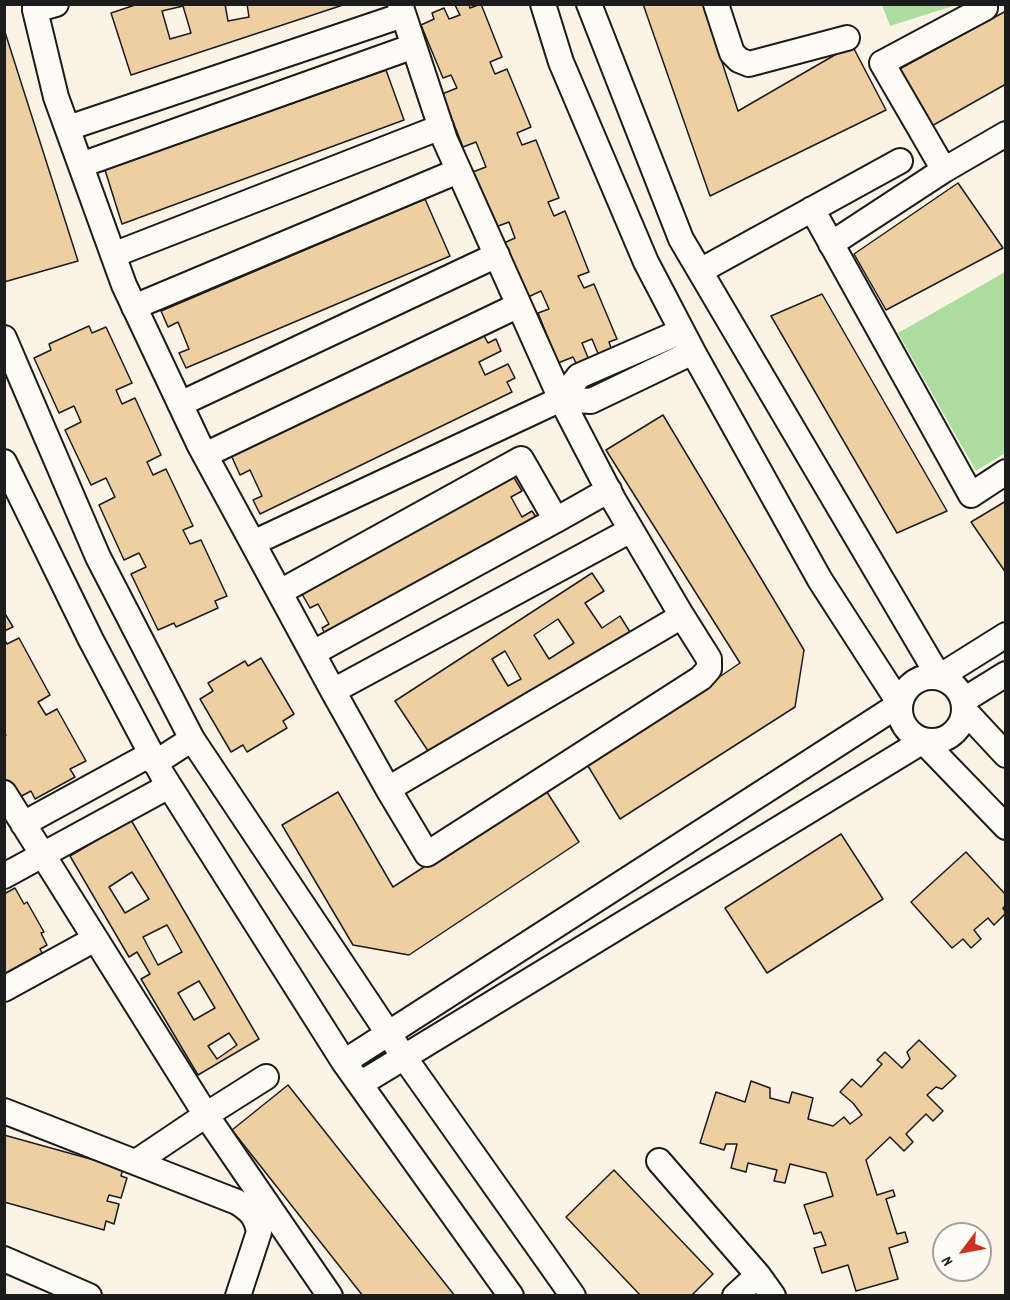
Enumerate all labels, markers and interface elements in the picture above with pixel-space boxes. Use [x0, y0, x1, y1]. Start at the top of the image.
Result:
north arrow [932, 1222, 992, 1282]
text: N [936, 1251, 960, 1270]

